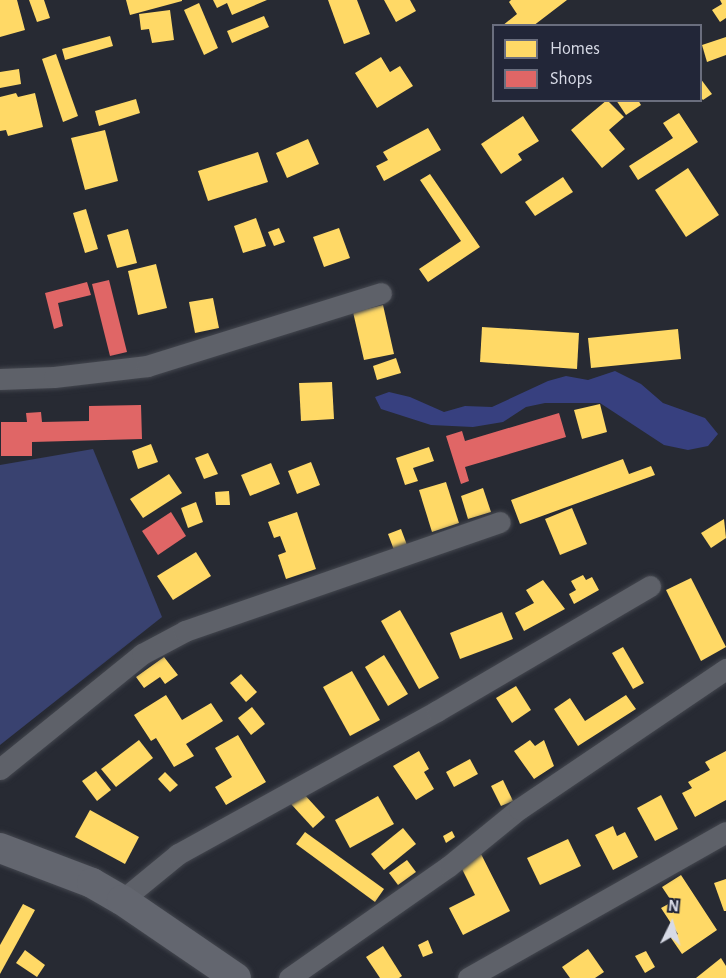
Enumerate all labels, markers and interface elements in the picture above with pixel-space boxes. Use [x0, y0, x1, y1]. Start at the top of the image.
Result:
legend [492, 24, 702, 102]
text: Homes [550, 40, 600, 58]
text: Shops [550, 70, 592, 88]
north arrow [642, 894, 702, 954]
text: N [667, 898, 680, 915]

